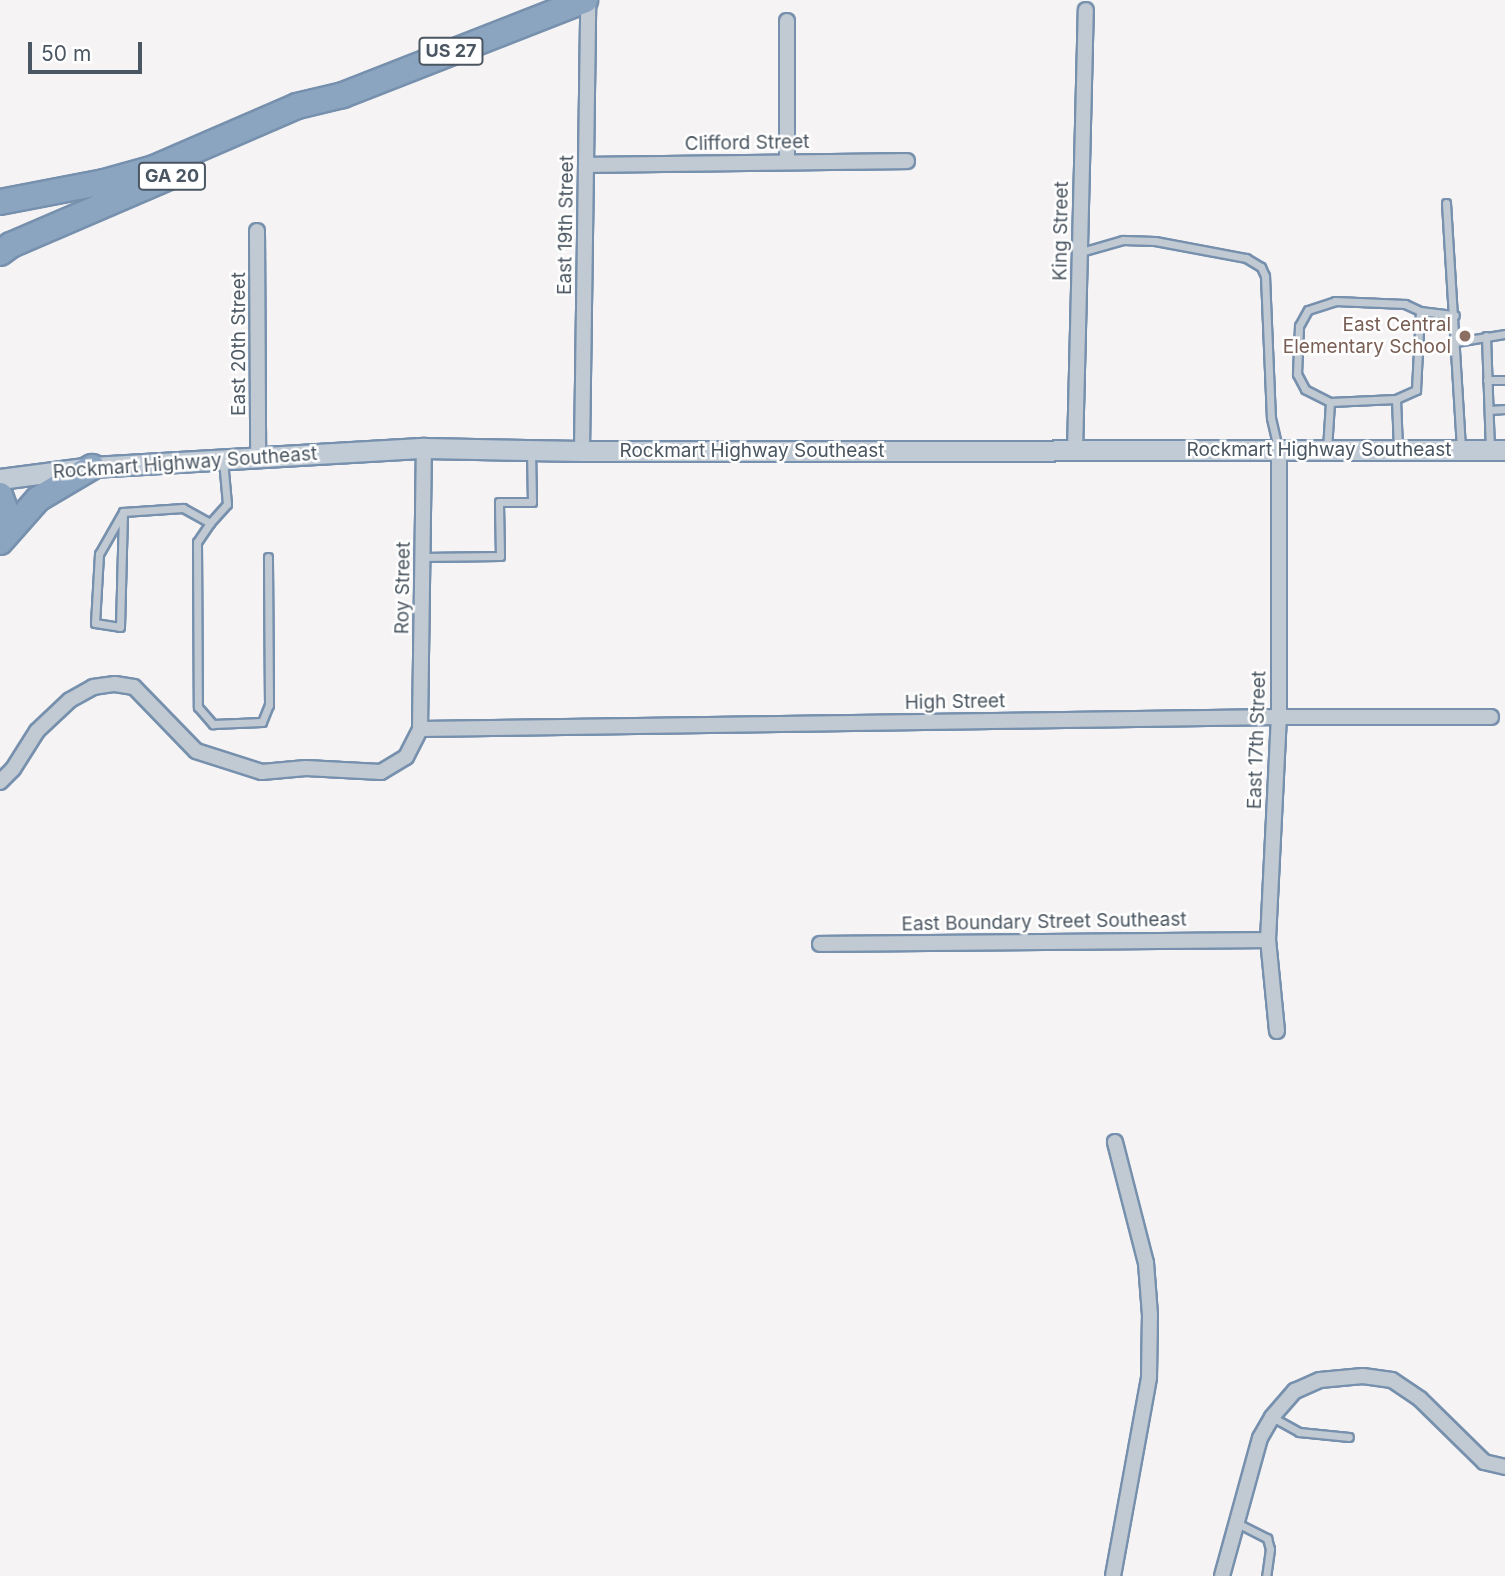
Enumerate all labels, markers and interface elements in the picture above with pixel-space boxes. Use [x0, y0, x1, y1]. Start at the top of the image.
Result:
scale bar [32, 28, 145, 72]
road number: US 27 [418, 36, 484, 66]
text: 50 m [41, 41, 91, 66]
street label: Clifford Street [684, 131, 810, 155]
street label: East 19th Street [553, 155, 579, 295]
road number: GA 20 [137, 162, 207, 190]
street label: King Street [1049, 181, 1073, 281]
street label: East 20th Street [228, 272, 250, 416]
place label: East Central Elementary School [1283, 314, 1451, 358]
marker: East Central Elementary School [1457, 328, 1473, 344]
street label: Rockmart Highway Southeast [1187, 439, 1451, 461]
street label: Rockmart Highway Southeast [620, 440, 884, 462]
street label: Rockmart Highway Southeast [52, 442, 318, 484]
street label: Roy Street [391, 542, 415, 634]
street label: East 17th Street [1243, 670, 1271, 810]
street label: High Street [905, 690, 1005, 714]
street label: East Boundary Street Southeast [901, 908, 1187, 936]

